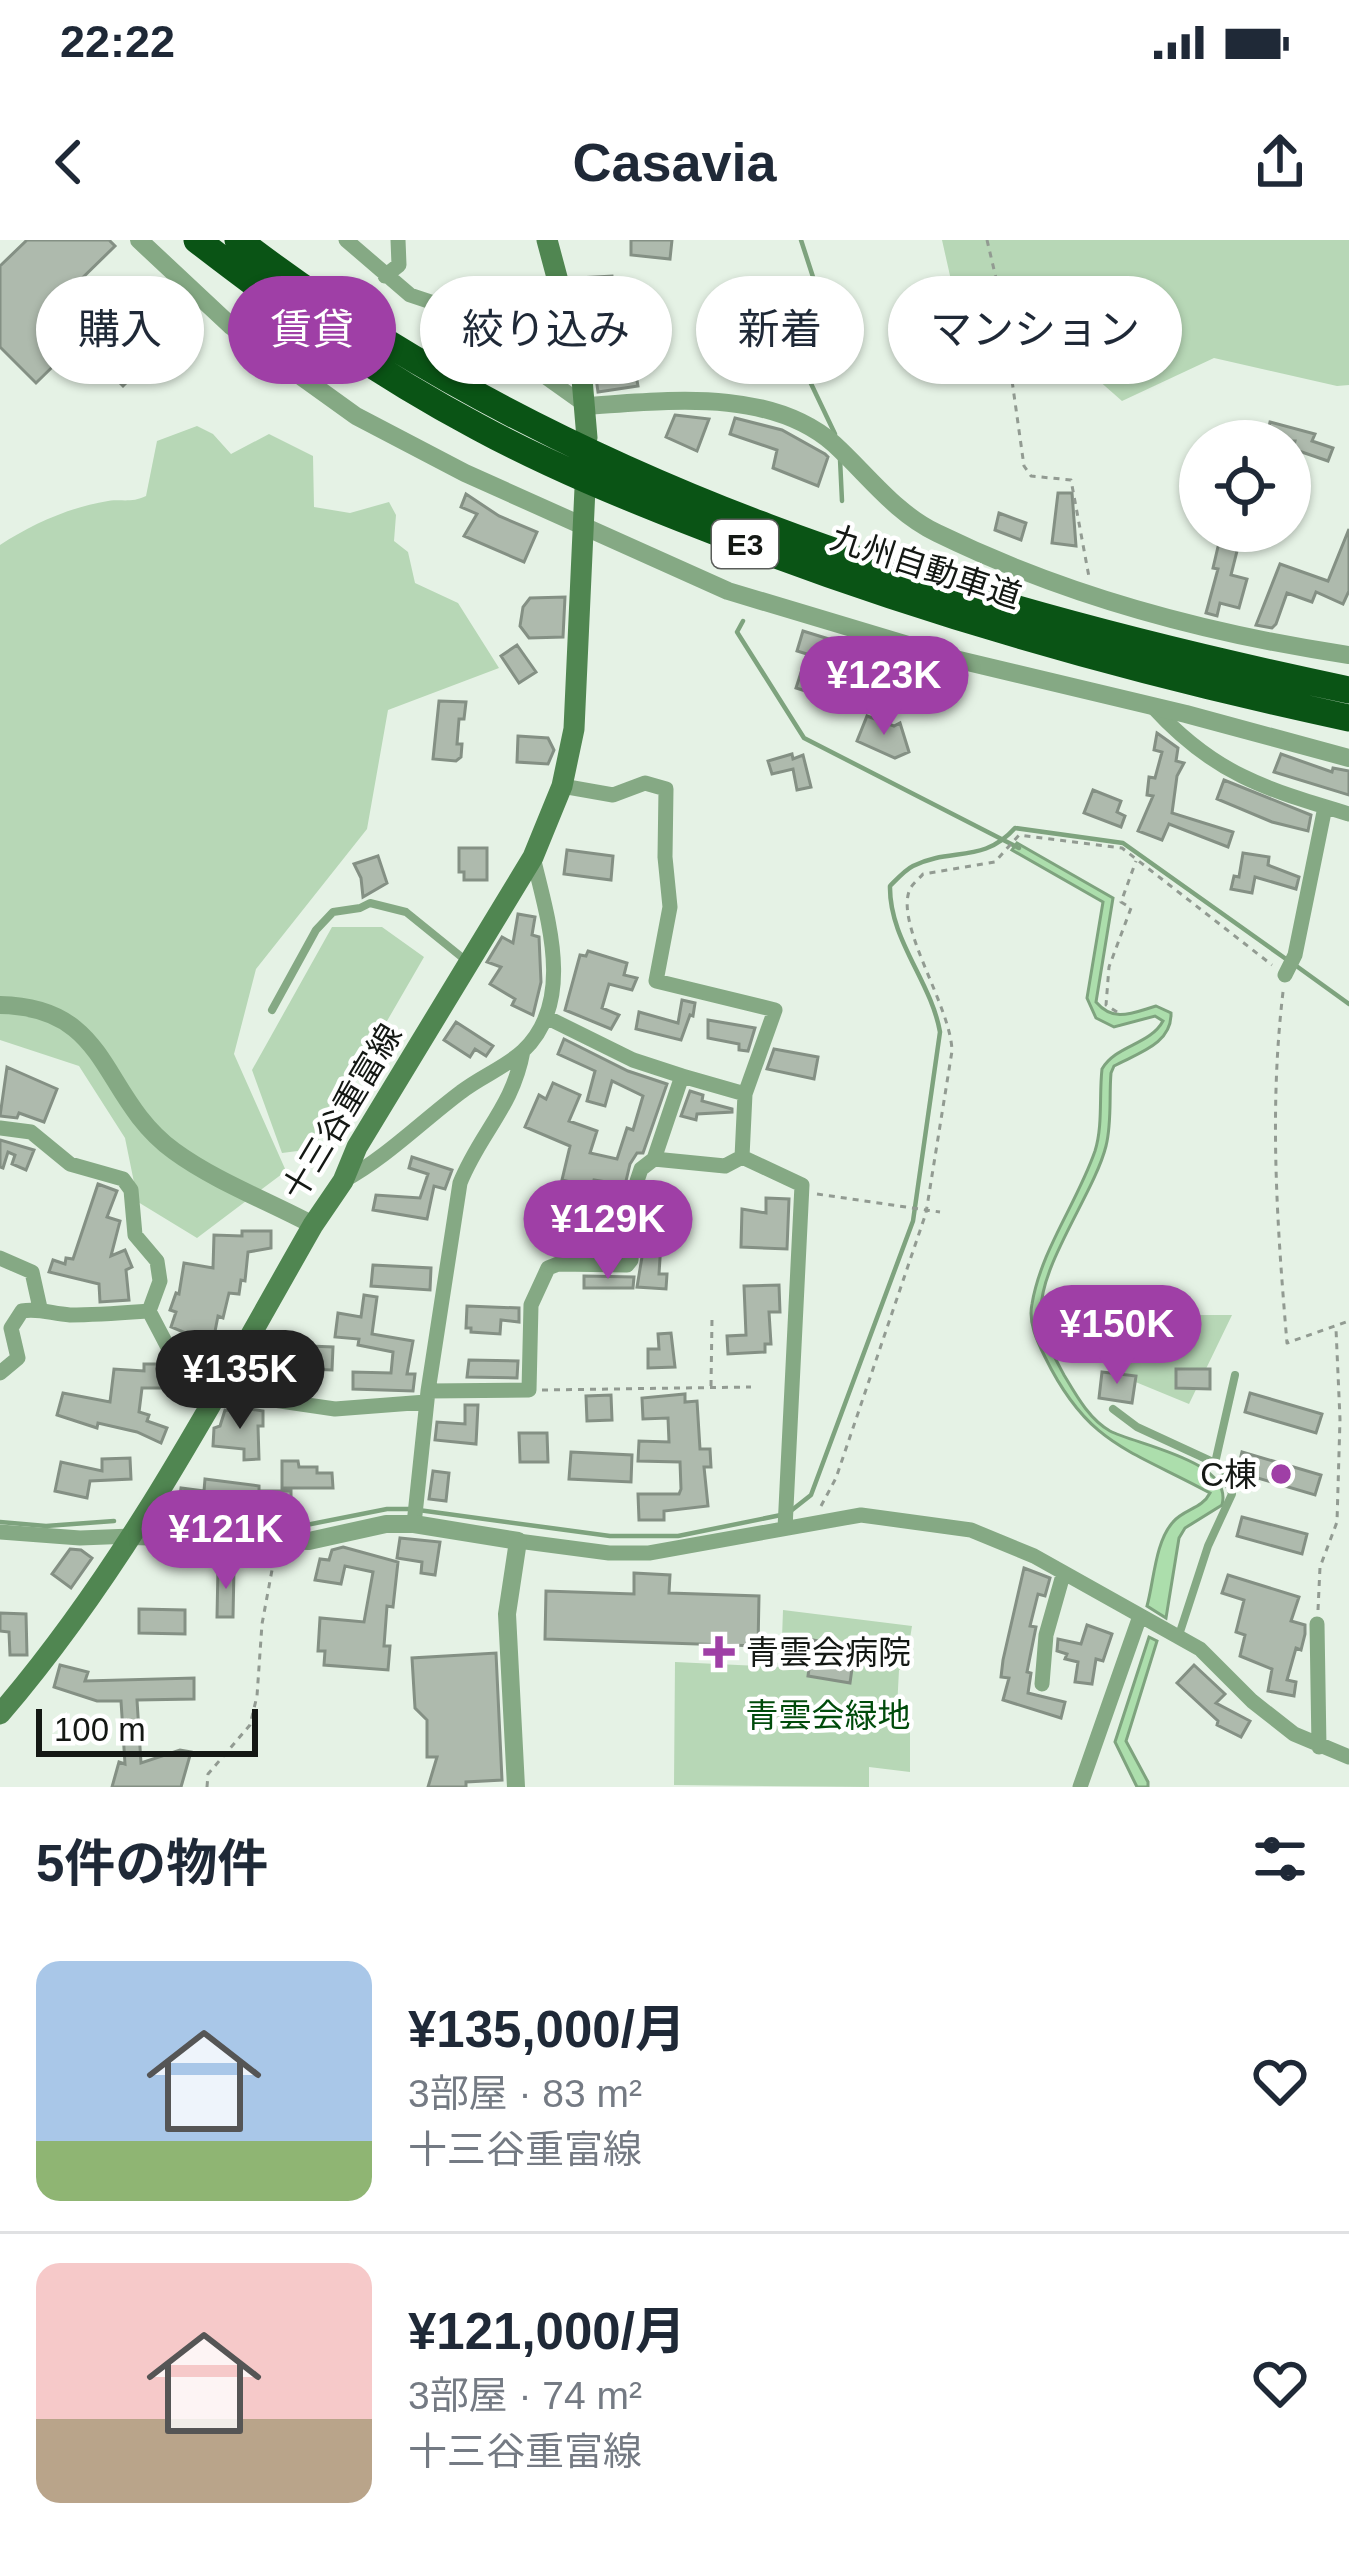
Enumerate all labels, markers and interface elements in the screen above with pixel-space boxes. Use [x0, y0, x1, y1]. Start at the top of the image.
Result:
text: 22:22 [60, 16, 175, 67]
icon: back [36, 129, 102, 195]
icon: share [1247, 129, 1313, 195]
text: Casavia [572, 132, 777, 192]
chip: 購入 [36, 276, 204, 384]
chip: 賃貸 [228, 276, 396, 384]
chip: 絞り込み [420, 276, 672, 384]
chip: 新着 [696, 276, 864, 384]
chip: マンション [888, 276, 1182, 384]
map controls [1179, 420, 1311, 552]
button: locate [1179, 420, 1311, 552]
street label: 九州自動車道 [826, 519, 1026, 615]
road number: E3 [712, 520, 778, 568]
pin: ¥123K [800, 636, 968, 738]
text: ¥123K [827, 653, 941, 696]
street label: 十三谷重富線 [275, 1018, 409, 1206]
pin: ¥129K [524, 1180, 692, 1282]
text: ¥129K [551, 1197, 665, 1240]
pin: ¥150K [1033, 1285, 1201, 1387]
text: ¥150K [1060, 1302, 1174, 1345]
pin: ¥135K [156, 1330, 324, 1432]
text: ¥135K [183, 1347, 297, 1390]
place label: C棟 [1200, 1456, 1257, 1493]
marker: C棟 [1268, 1461, 1294, 1487]
pin: ¥121K [142, 1490, 310, 1592]
text: ¥121K [169, 1507, 283, 1550]
place label: 青雲会病院 [746, 1634, 911, 1671]
marker: 青雲会病院 [703, 1636, 735, 1668]
park label: 青雲会緑地 [746, 1697, 911, 1734]
scale bar [36, 1703, 258, 1756]
text: 100 m [54, 1711, 146, 1748]
icon: filters [1247, 1826, 1313, 1892]
text: 5件の物件 [36, 1835, 268, 1892]
text: ¥135,000/月 [408, 2001, 686, 2058]
icon: home [132, 2009, 276, 2153]
icon: heart [1247, 2048, 1313, 2114]
text: 3部屋 · 83 m² [408, 2072, 642, 2115]
text: 十三谷重富線 [408, 2128, 642, 2171]
text: ¥121,000/月 [408, 2303, 686, 2360]
icon: home [132, 2311, 276, 2455]
icon: heart [1247, 2350, 1313, 2416]
text: 3部屋 · 74 m² [408, 2374, 642, 2417]
text: 十三谷重富線 [408, 2430, 642, 2473]

